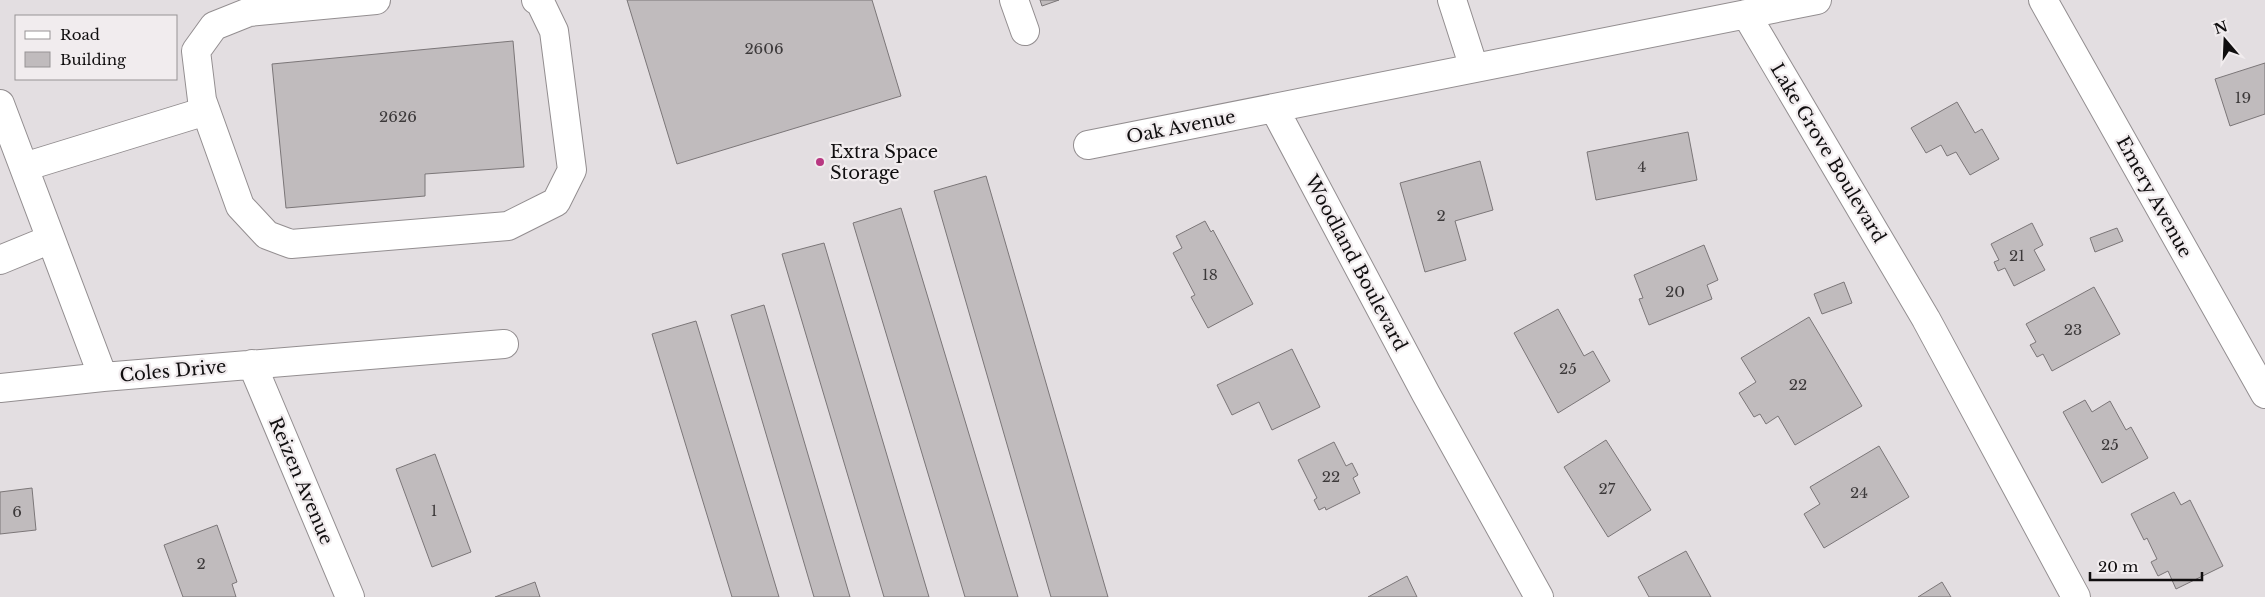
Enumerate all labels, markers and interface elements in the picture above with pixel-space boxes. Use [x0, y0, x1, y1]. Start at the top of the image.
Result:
legend [15, 15, 178, 80]
north arrow [2200, 15, 2250, 65]
text: N [2212, 17, 2230, 38]
text: Road [60, 25, 100, 44]
house number: 2606 [744, 39, 784, 58]
text: Building [60, 50, 127, 69]
street label: Lake Grove Boulevard [1766, 59, 1890, 247]
house number: 19 [2235, 88, 2251, 107]
street label: Oak Avenue [1125, 106, 1237, 148]
house number: 2626 [379, 107, 417, 126]
street label: Emery Avenue [2112, 133, 2196, 261]
place label: Extra Space Storage [830, 141, 938, 184]
marker: Extra Space Storage [814, 156, 826, 168]
house number: 4 [1638, 157, 1646, 176]
street label: Woodland Boulevard [1300, 170, 1412, 355]
house number: 2 [1436, 206, 1446, 225]
house number: 21 [2009, 246, 2025, 265]
house number: 18 [1202, 265, 1218, 284]
house number: 20 [1665, 282, 1685, 301]
house number: 23 [2064, 320, 2082, 339]
street label: Coles Drive [119, 355, 227, 387]
house number: 25 [1559, 359, 1577, 378]
house number: 22 [1789, 375, 1807, 394]
street label: Reizen Avenue [264, 414, 338, 548]
house number: 25 [2101, 435, 2119, 454]
house number: 22 [1322, 467, 1340, 486]
house number: 27 [1599, 479, 1616, 498]
house number: 24 [1850, 483, 1868, 502]
house number: 1 [431, 501, 437, 520]
house number: 6 [12, 502, 22, 521]
scale bar [2090, 550, 2202, 582]
house number: 2 [196, 554, 206, 573]
text: 20 m [2098, 557, 2138, 576]

